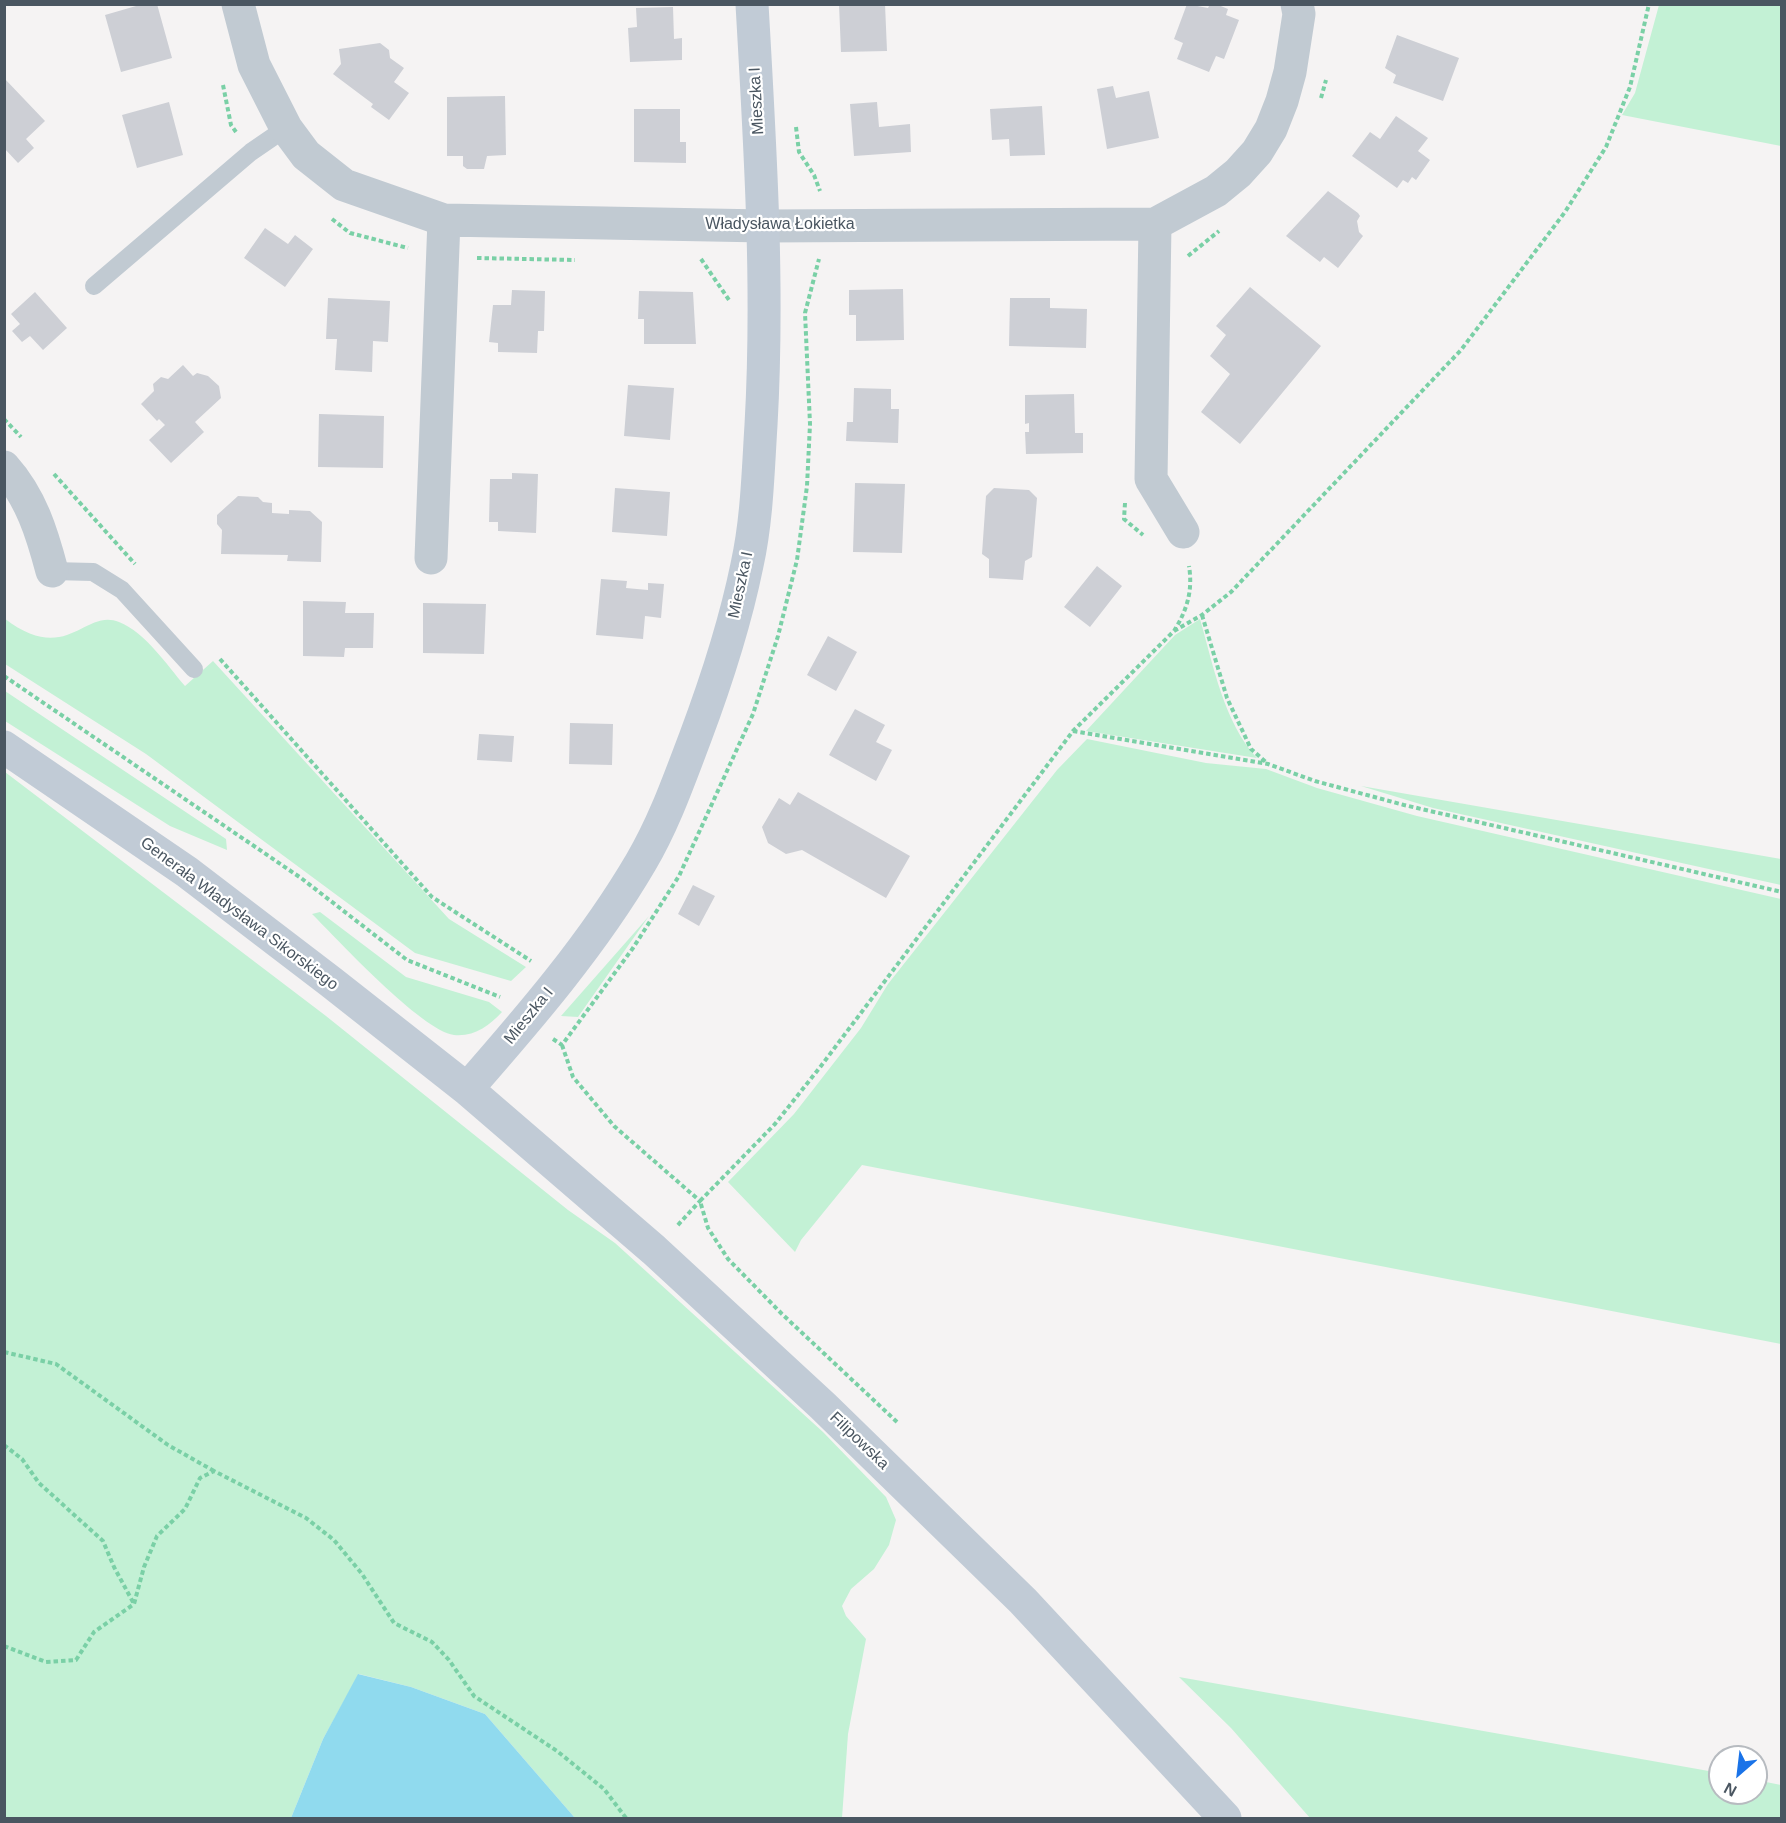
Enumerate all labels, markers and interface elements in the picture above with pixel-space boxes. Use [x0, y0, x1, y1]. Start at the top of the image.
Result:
street label: Mieszka I [746, 67, 768, 135]
street label: Władysława Łokietka [705, 215, 855, 235]
street label: Mieszka I [725, 550, 757, 620]
street label: Generała Władysława Sikorskiego [136, 833, 342, 995]
street label: Mieszka I [500, 984, 558, 1048]
street label: Filipowska [825, 1408, 893, 1474]
north arrow [1708, 1745, 1768, 1805]
text: N [1721, 1779, 1739, 1800]

